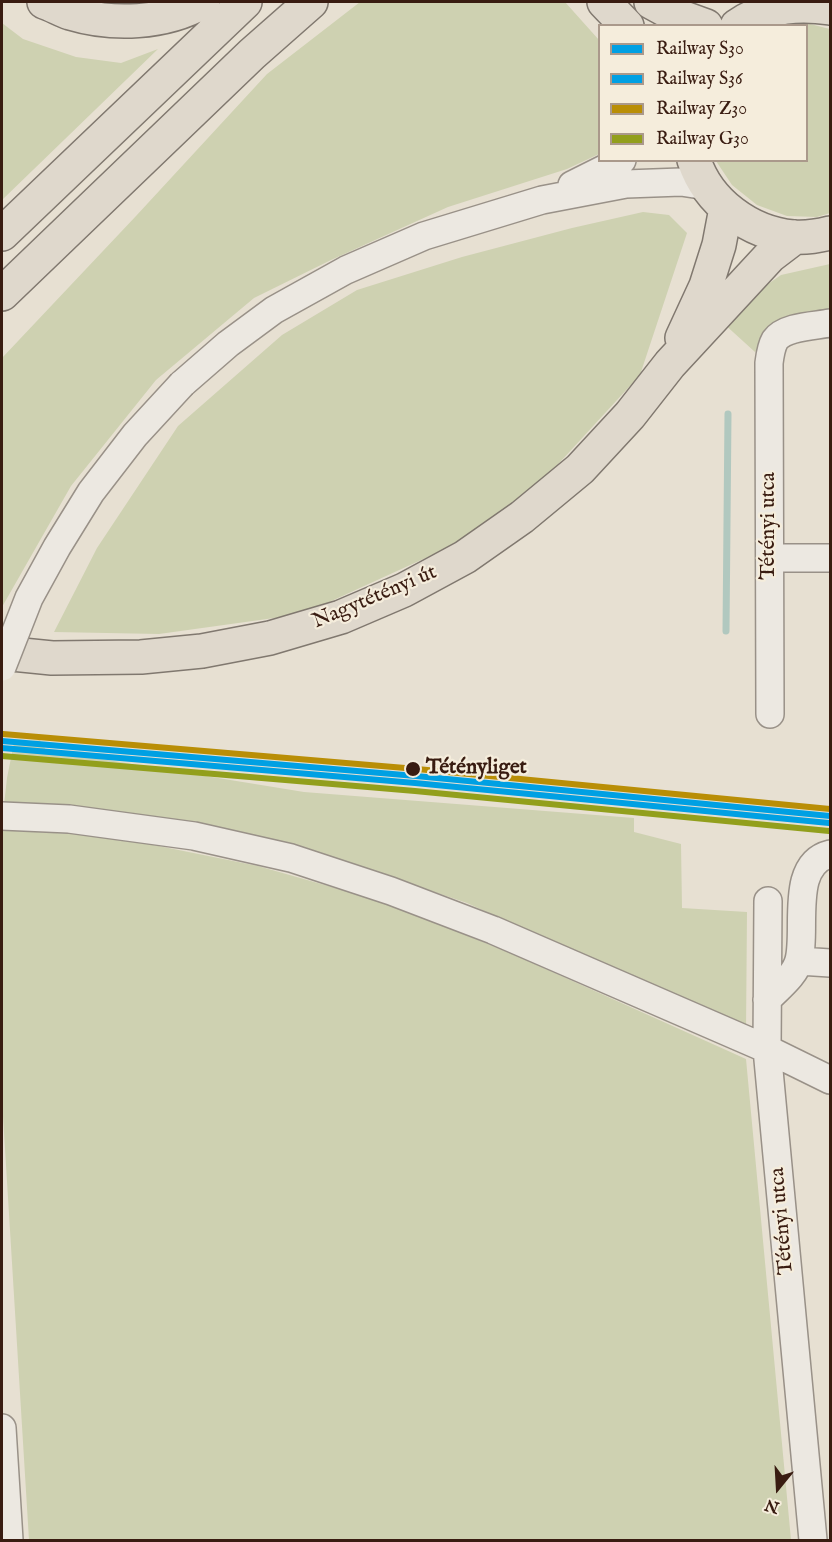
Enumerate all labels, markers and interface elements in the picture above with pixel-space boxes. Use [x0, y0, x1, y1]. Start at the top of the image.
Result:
legend [598, 24, 808, 162]
text: Railway S30 [656, 38, 744, 61]
text: Railway S36 [656, 68, 743, 91]
text: Railway Z30 [656, 98, 747, 121]
text: Railway G30 [656, 128, 749, 151]
street label: Tétényi utca [757, 472, 783, 580]
street label: Nagytétényi út [309, 561, 441, 635]
place label: Tétényliget [426, 756, 527, 782]
marker: Tétényliget [404, 760, 422, 778]
street label: Tétényi utca [766, 1166, 800, 1276]
north arrow [748, 1458, 808, 1518]
text: N [763, 1493, 782, 1517]

